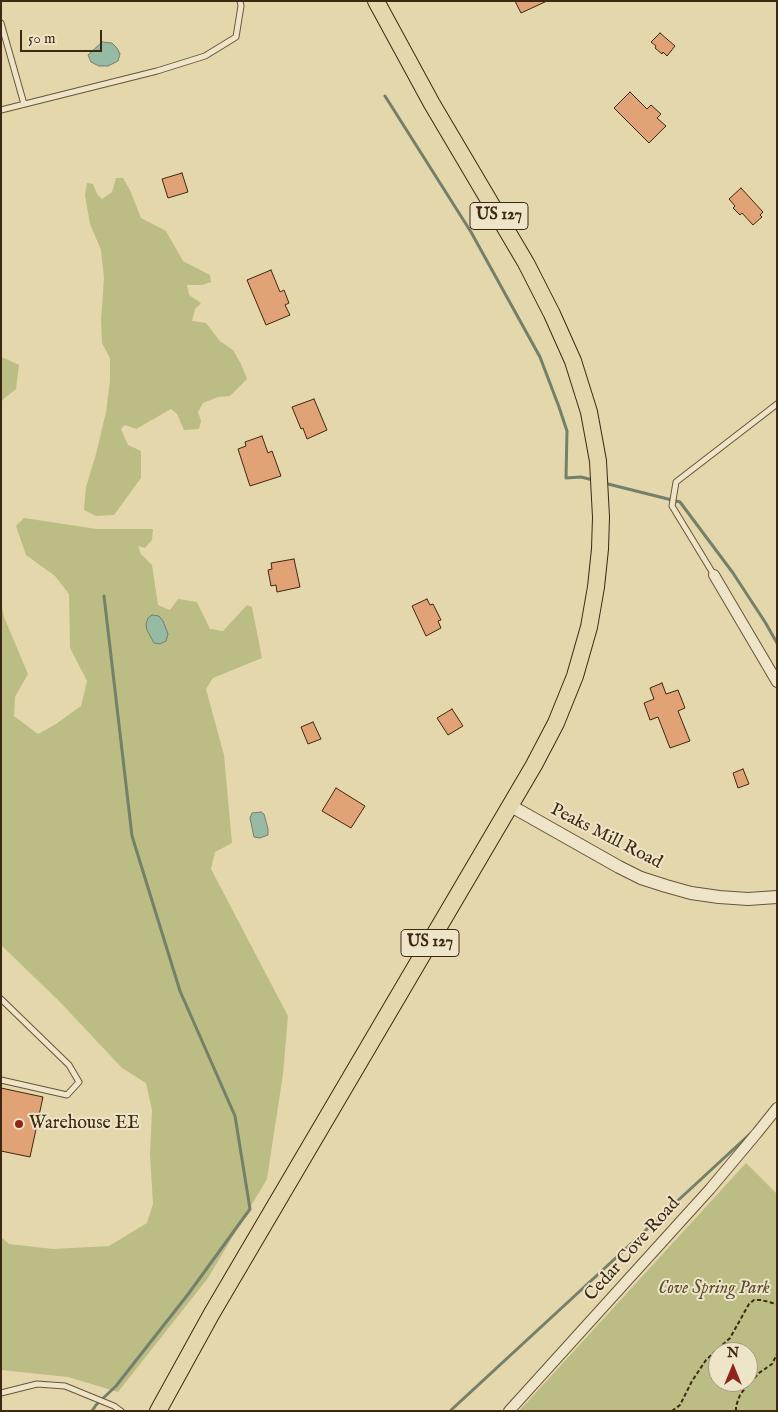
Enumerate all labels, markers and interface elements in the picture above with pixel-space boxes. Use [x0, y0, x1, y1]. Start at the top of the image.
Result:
scale bar [22, 20, 105, 52]
text: 50 m [28, 29, 56, 48]
road number: US 127 [470, 202, 528, 230]
street label: Peaks Mill Road [547, 800, 665, 874]
road number: US 127 [401, 930, 459, 956]
place label: Warehouse EE [29, 1113, 140, 1135]
marker: Warehouse EE [13, 1118, 25, 1130]
street label: Cedar Cove Road [581, 1194, 685, 1306]
park label: Cove Spring Park [658, 1278, 770, 1300]
north arrow [708, 1342, 758, 1392]
text: N [727, 1344, 739, 1362]

